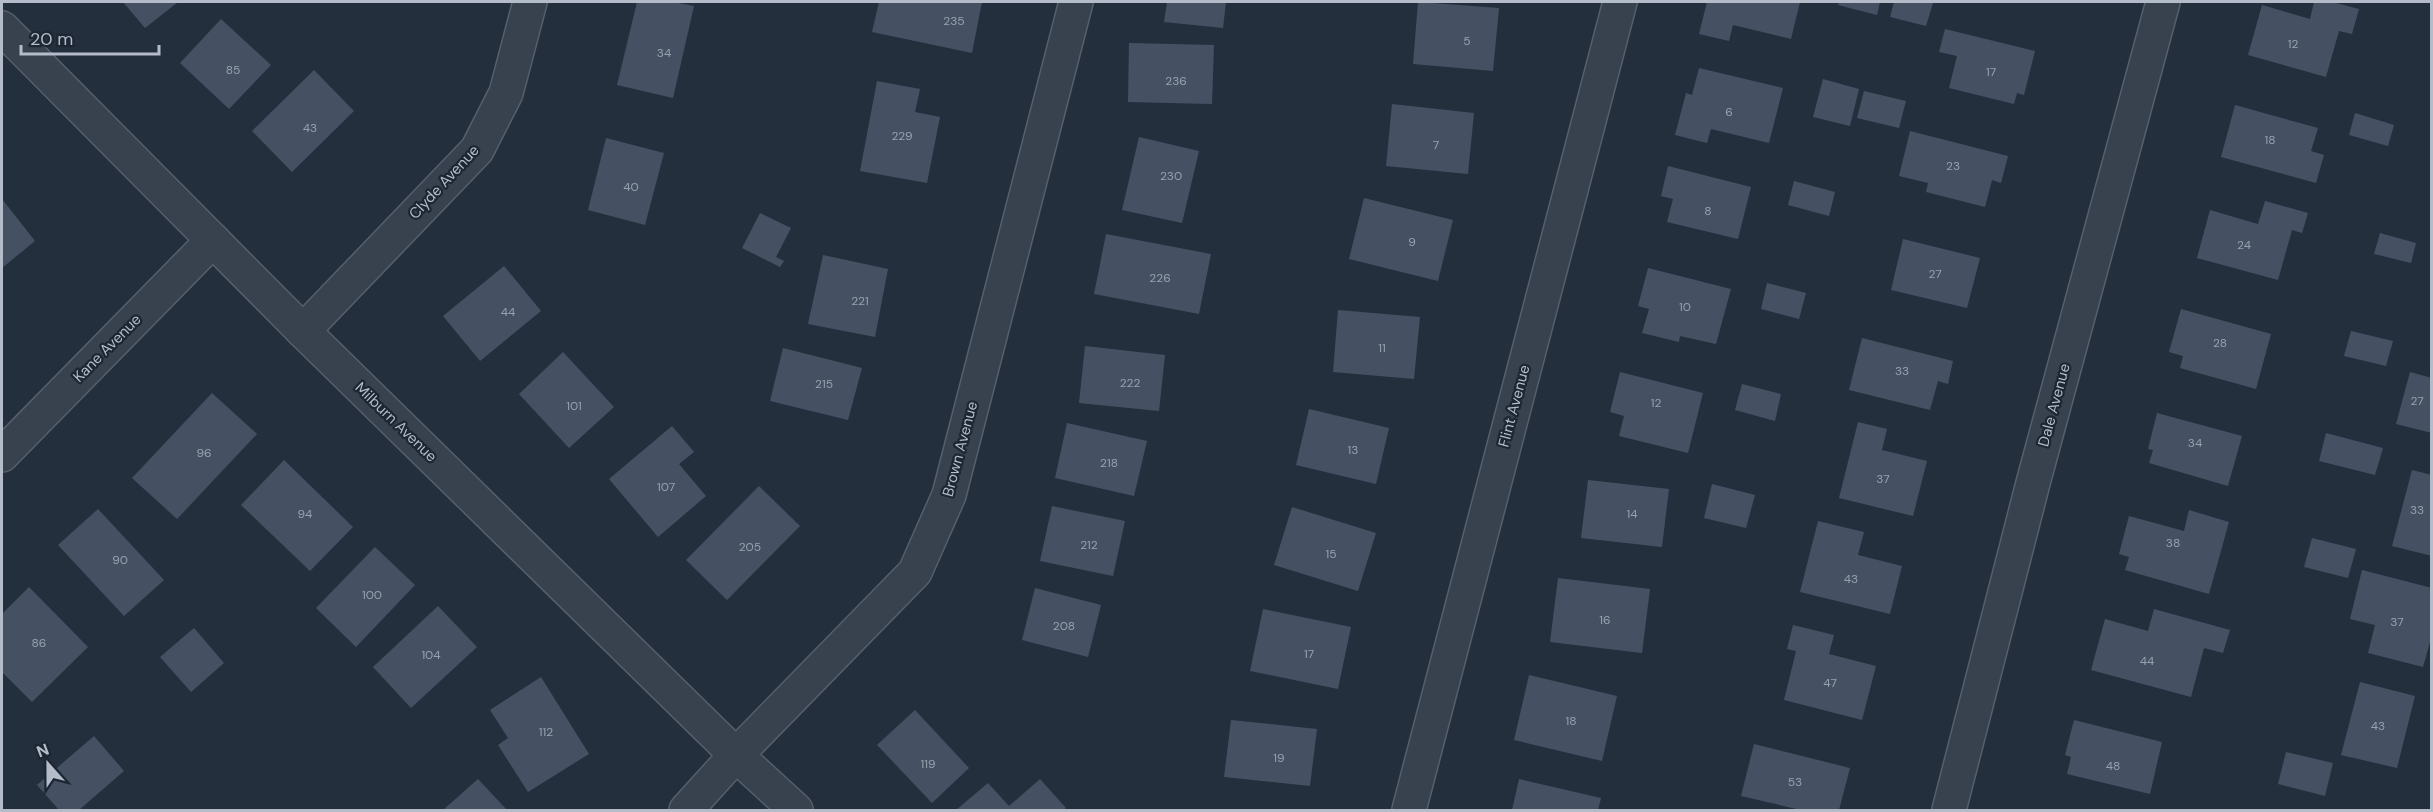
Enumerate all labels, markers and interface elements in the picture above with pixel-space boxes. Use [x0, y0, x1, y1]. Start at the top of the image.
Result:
house number: 235 [943, 13, 965, 29]
scale bar [21, 18, 159, 56]
text: 20 m [30, 27, 73, 51]
house number: 5 [1463, 33, 1471, 49]
house number: 12 [2288, 36, 2298, 52]
house number: 34 [657, 45, 671, 61]
house number: 85 [226, 62, 240, 78]
house number: 17 [1986, 64, 1996, 80]
house number: 236 [1165, 73, 1187, 89]
house number: 6 [1725, 104, 1733, 120]
house number: 43 [303, 120, 317, 136]
house number: 229 [891, 128, 913, 144]
house number: 18 [2264, 132, 2276, 148]
house number: 7 [1433, 137, 1439, 153]
street label: Clyde Avenue [404, 141, 484, 223]
house number: 23 [1946, 158, 1960, 174]
house number: 230 [1160, 168, 1182, 184]
house number: 40 [623, 179, 639, 195]
house number: 8 [1704, 203, 1712, 219]
house number: 9 [1408, 234, 1416, 250]
house number: 24 [2237, 237, 2251, 253]
house number: 27 [1928, 266, 1942, 282]
house number: 226 [1149, 270, 1171, 286]
house number: 221 [851, 293, 869, 309]
house number: 10 [1679, 299, 1691, 315]
house number: 44 [501, 304, 515, 320]
street label: Kane Avenue [69, 310, 145, 386]
house number: 28 [2213, 335, 2227, 351]
house number: 11 [1378, 340, 1386, 356]
street label: Dale Avenue [2033, 361, 2075, 449]
street label: Flint Avenue [1493, 363, 1535, 449]
house number: 33 [1895, 363, 1909, 379]
house number: 222 [1120, 375, 1140, 391]
house number: 215 [815, 376, 833, 392]
street label: Milburn Avenue [351, 378, 441, 466]
house number: 27 [2410, 393, 2424, 409]
house number: 12 [1651, 395, 1661, 411]
house number: 101 [566, 398, 582, 414]
street label: Brown Avenue [938, 399, 982, 499]
house number: 34 [2188, 435, 2202, 451]
house number: 13 [1348, 442, 1358, 458]
house number: 96 [196, 445, 212, 461]
house number: 218 [1100, 455, 1118, 471]
house number: 37 [1876, 471, 1890, 487]
house number: 107 [657, 479, 675, 495]
house number: 33 [2410, 502, 2424, 518]
house number: 94 [298, 506, 312, 522]
house number: 14 [1626, 506, 1638, 522]
house number: 38 [2166, 535, 2180, 551]
house number: 212 [1080, 537, 1098, 553]
house number: 205 [739, 539, 761, 555]
house number: 15 [1325, 546, 1337, 562]
house number: 90 [112, 552, 128, 568]
house number: 43 [1844, 571, 1858, 587]
house number: 100 [362, 587, 382, 603]
house number: 16 [1599, 612, 1611, 628]
house number: 37 [2390, 614, 2404, 630]
house number: 208 [1053, 618, 1075, 634]
house number: 86 [32, 635, 46, 651]
house number: 17 [1304, 646, 1314, 662]
house number: 104 [421, 647, 441, 663]
house number: 44 [2140, 653, 2154, 669]
house number: 47 [1823, 675, 1837, 691]
house number: 18 [1565, 713, 1577, 729]
house number: 43 [2371, 718, 2385, 734]
house number: 112 [539, 724, 553, 740]
north arrow [18, 734, 78, 794]
text: N [34, 739, 52, 762]
house number: 19 [1273, 750, 1285, 766]
house number: 119 [920, 756, 936, 772]
house number: 48 [2106, 758, 2120, 774]
house number: 53 [1788, 774, 1802, 790]

